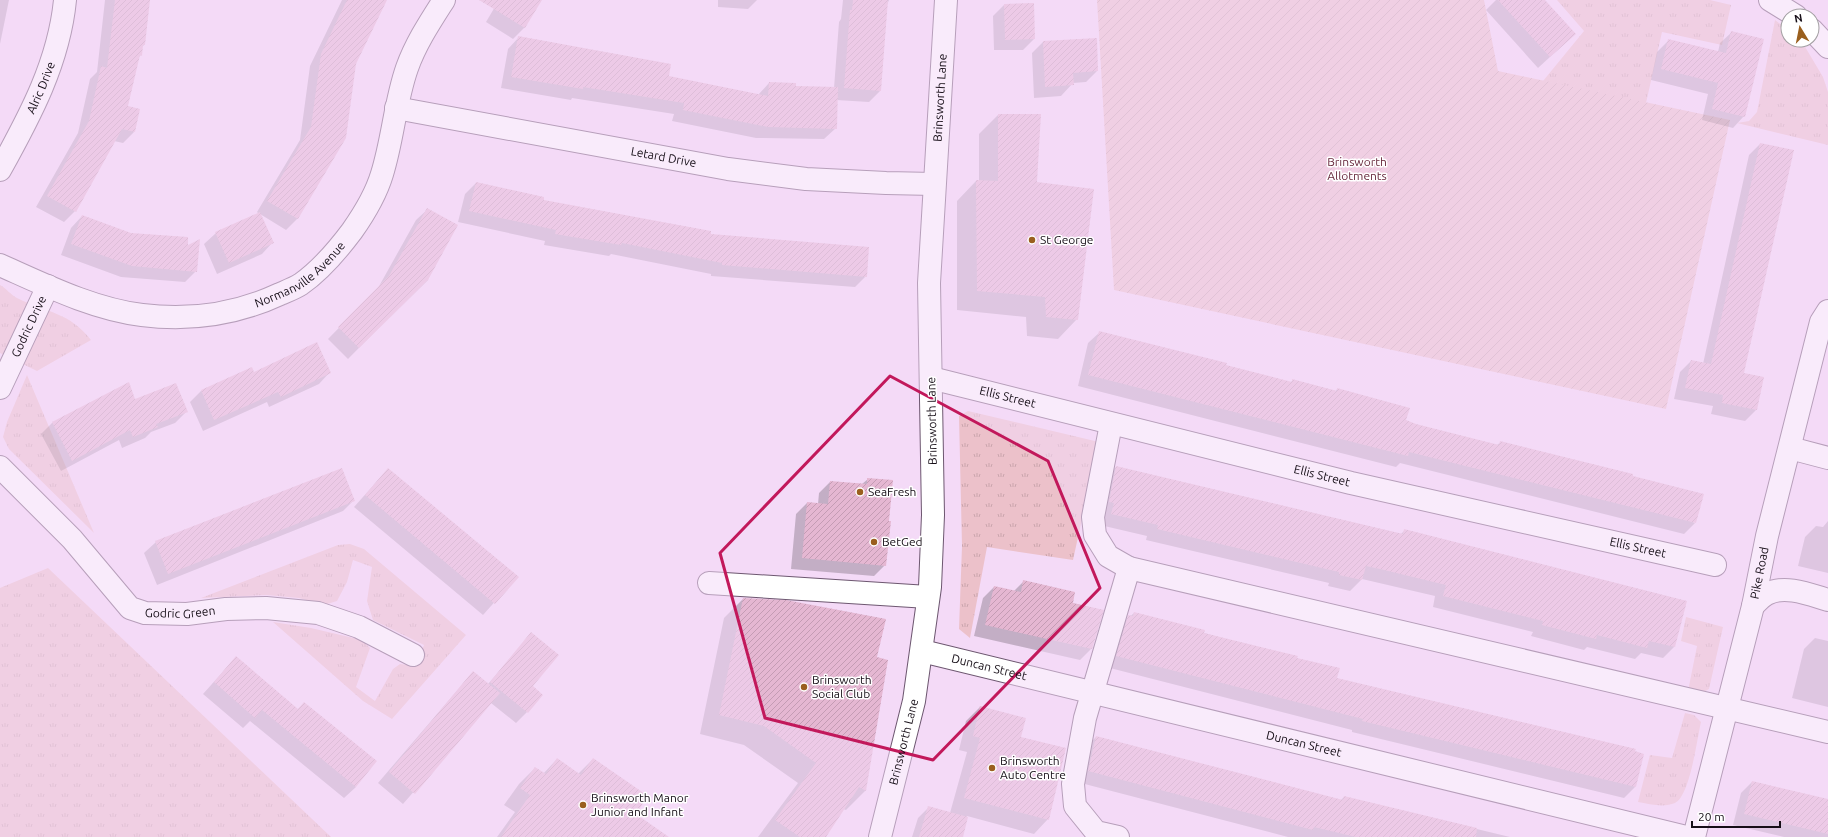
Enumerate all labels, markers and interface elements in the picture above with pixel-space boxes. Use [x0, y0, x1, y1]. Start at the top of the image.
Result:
north arrow [1780, 8, 1820, 48]
text: N [1793, 12, 1803, 25]
street label: Brinsworth Lane [930, 53, 949, 142]
street label: Alric Drive [24, 60, 57, 116]
street label: Letard Drive [630, 144, 697, 169]
park label: Brinsworth Allotments [1327, 155, 1387, 182]
place label: St George [1040, 233, 1093, 246]
marker: St George [1027, 235, 1037, 245]
street label: Normanville Avenue [253, 239, 347, 310]
street label: Godric Drive [9, 294, 48, 359]
street label: Brinsworth Lane [924, 377, 939, 465]
street label: Ellis Street [978, 383, 1037, 410]
street label: Ellis Street [1293, 462, 1352, 489]
place label: SeaFresh [868, 485, 916, 498]
marker: SeaFresh [855, 487, 865, 497]
street label: Ellis Street [1609, 534, 1668, 560]
place label: BetGed [882, 535, 923, 548]
marker: BetGed [869, 537, 879, 547]
street label: Pike Road [1748, 546, 1771, 600]
street label: Godric Green [145, 603, 216, 620]
street label: Duncan Street [950, 651, 1028, 682]
place label: Brinsworth Social Club [812, 673, 872, 700]
marker: Brinsworth Social Club [799, 682, 809, 692]
street label: Brinsworth Lane [886, 697, 920, 786]
street label: Duncan Street [1265, 728, 1343, 759]
place label: Brinsworth Auto Centre [1000, 754, 1066, 781]
marker: Brinsworth Auto Centre [987, 763, 997, 773]
place label: Brinsworth Manor Junior and Infant [591, 791, 689, 818]
marker: Brinsworth Manor Junior and Infant [578, 800, 588, 810]
scale bar [1692, 803, 1780, 829]
text: 20 m [1698, 810, 1725, 823]

